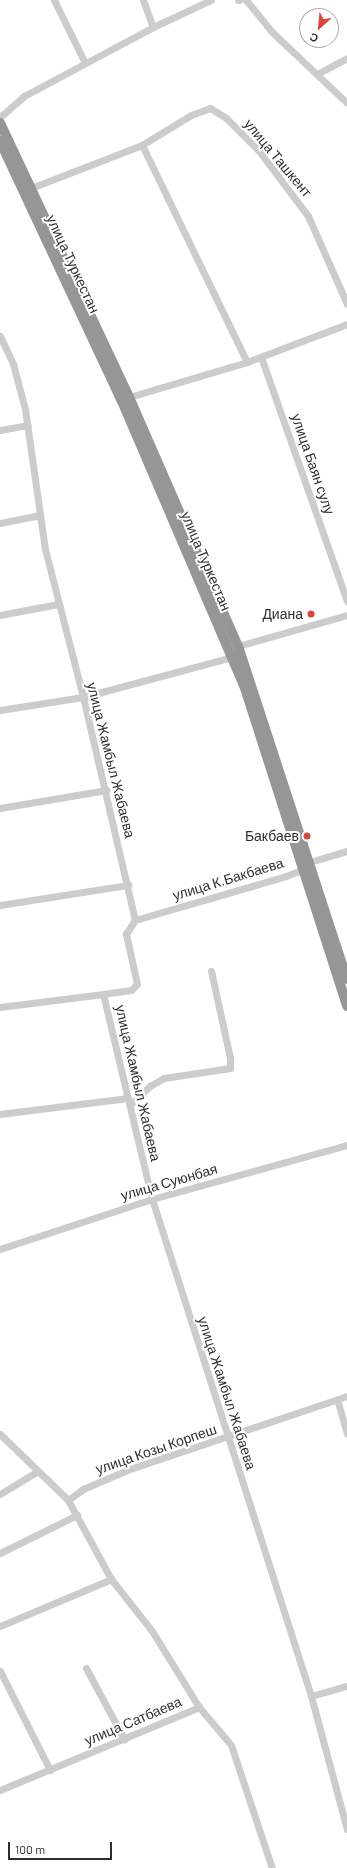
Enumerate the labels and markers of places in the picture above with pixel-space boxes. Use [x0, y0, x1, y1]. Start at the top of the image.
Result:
place label: Диана [262, 606, 303, 622]
marker: Диана [306, 609, 316, 619]
place label: Бакбаев [245, 828, 299, 844]
marker: Бакбаев [302, 831, 312, 841]

